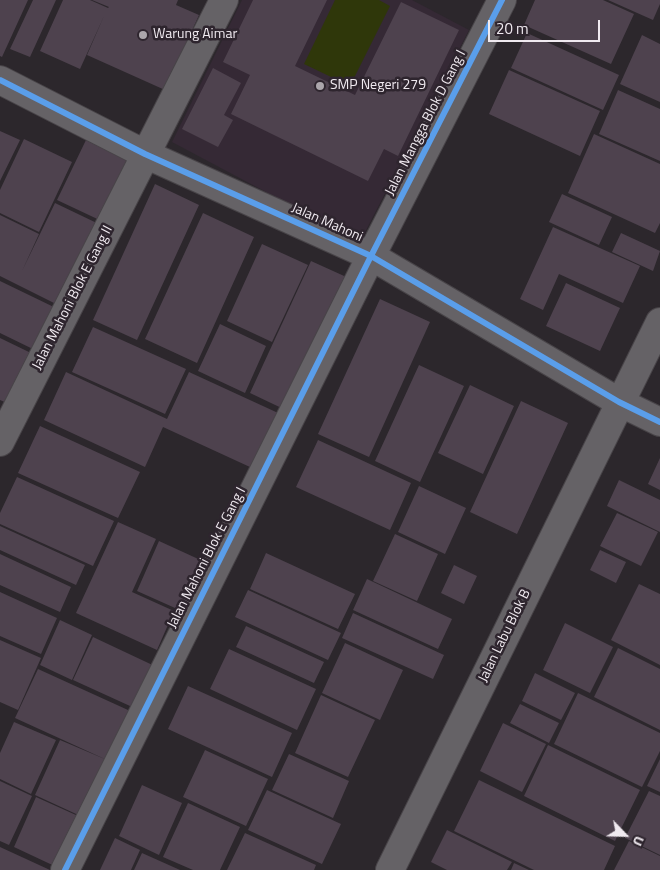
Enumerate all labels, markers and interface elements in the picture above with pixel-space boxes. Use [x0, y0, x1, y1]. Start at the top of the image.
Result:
scale bar [490, 10, 602, 42]
text: 20 m [496, 17, 529, 40]
place label: Warung Aimar [153, 27, 237, 43]
marker: Warung Aimar [137, 29, 149, 41]
street label: Jalan Mangga Blok D Gang I [382, 48, 470, 198]
place label: SMP Negeri 279 [330, 78, 426, 94]
marker: SMP Negeri 279 [314, 80, 326, 92]
street label: Jalan Mahoni [289, 200, 365, 246]
street label: Jalan Mahoni Blok E Gang II [29, 223, 117, 373]
street label: Jalan Mahoni Blok E Gang I [164, 485, 250, 631]
street label: Jalan Labu Blok B [475, 587, 535, 685]
north arrow [600, 810, 650, 860]
text: U [628, 833, 651, 850]

